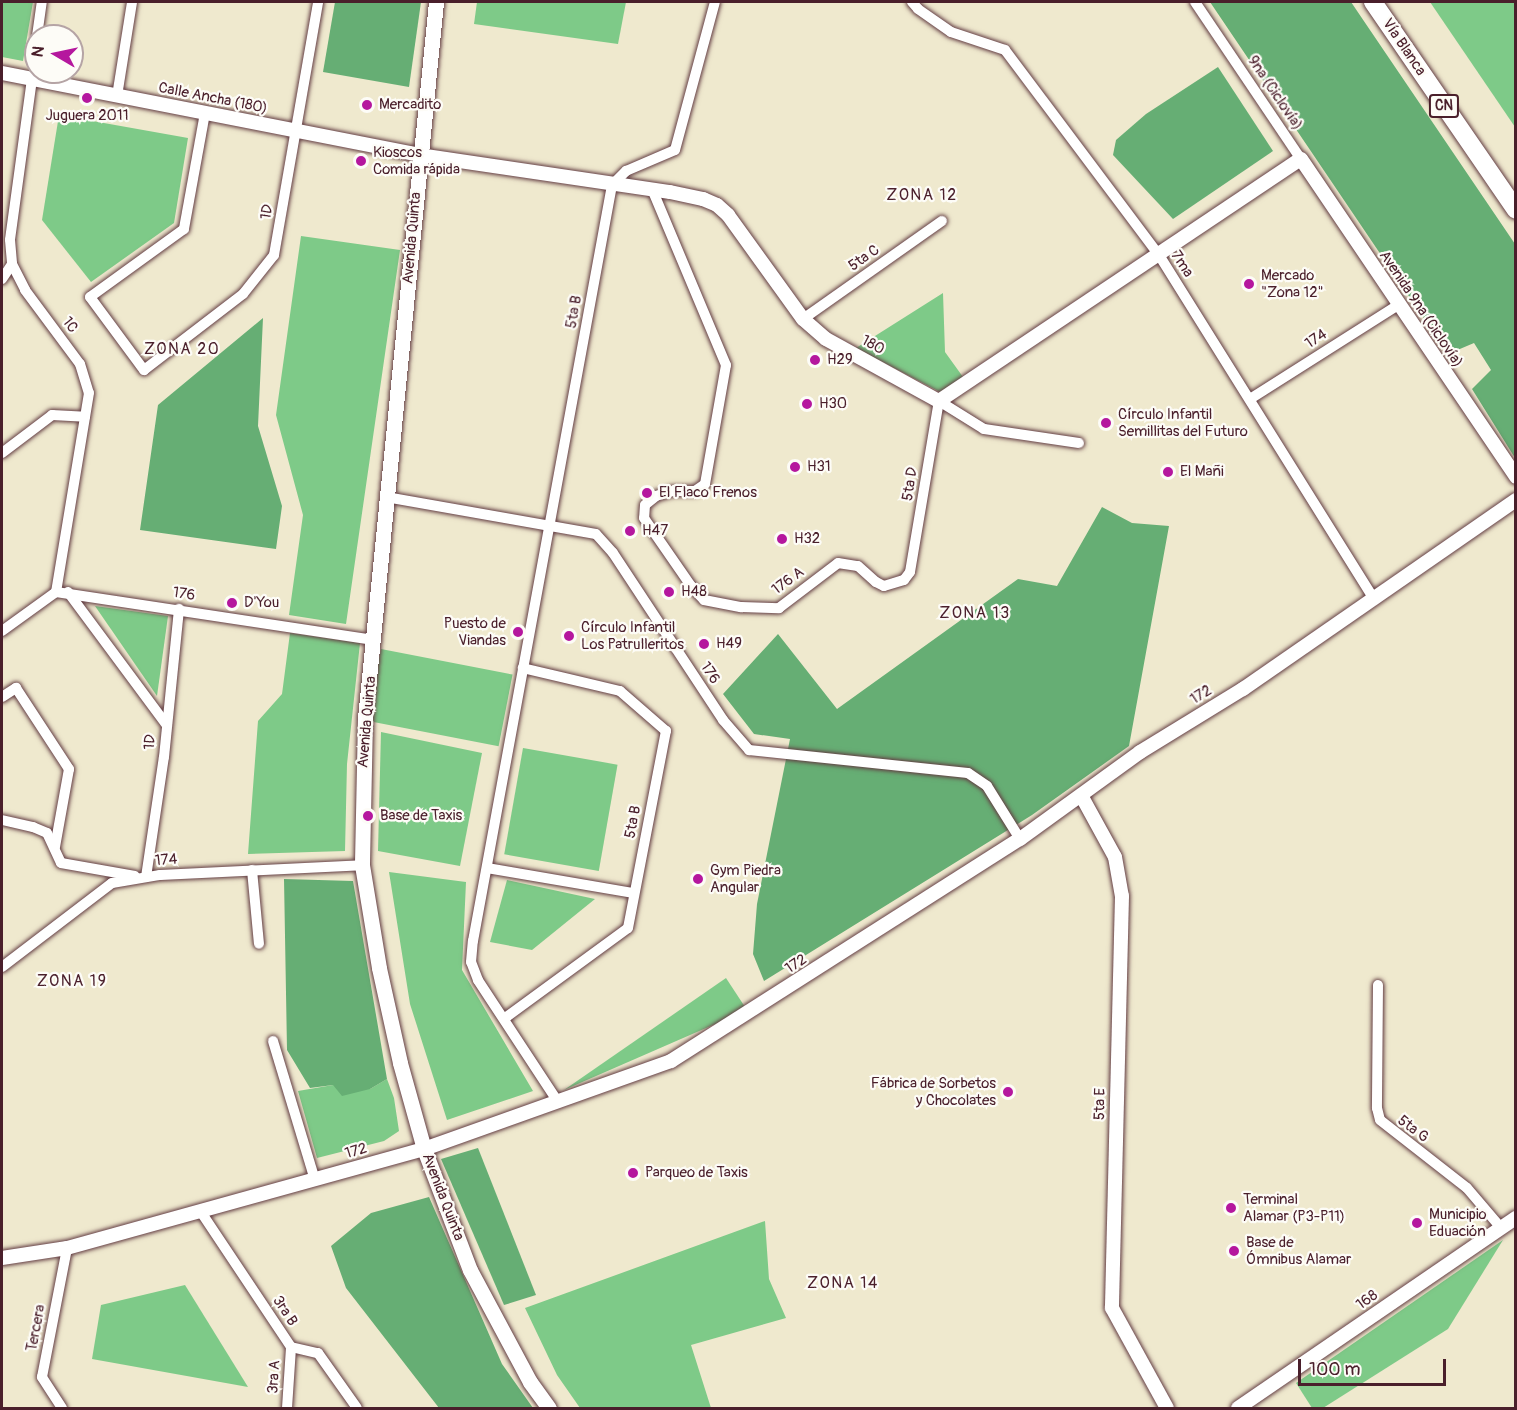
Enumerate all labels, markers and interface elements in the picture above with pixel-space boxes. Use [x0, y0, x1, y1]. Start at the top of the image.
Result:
street label: Vía Blanca [1378, 15, 1430, 79]
north arrow [24, 24, 84, 84]
text: N [27, 45, 49, 58]
street label: 9na (Ciclovía) [1244, 52, 1306, 134]
street label: Calle Ancha (180) [157, 79, 269, 117]
marker: Juguera 2011 [80, 91, 94, 105]
road number: CN [1428, 95, 1460, 117]
place label: Mercadito [379, 96, 441, 114]
marker: Mercadito [360, 98, 374, 112]
place label: Juguera 2011 [45, 107, 129, 125]
place label: Kioscos Comida rápida [373, 143, 460, 178]
marker: Kioscos Comida rápida [354, 154, 368, 168]
district label: ZONA 12 [886, 185, 958, 205]
street label: Avenida Quinta [399, 191, 425, 285]
street label: 1D [257, 203, 277, 221]
street label: 5ta C [845, 241, 883, 275]
street label: 7ma [1167, 247, 1197, 281]
street label: Avenida 9na (Ciclovía) [1375, 247, 1467, 371]
place label: Mercado "Zona 12" [1261, 266, 1324, 301]
marker: Mercado "Zona 12" [1242, 277, 1256, 291]
street label: 5ta B [562, 294, 586, 330]
street label: 1C [58, 314, 82, 336]
street label: 174 [1302, 325, 1330, 353]
street label: 180 [858, 331, 888, 359]
district label: ZONA 20 [144, 339, 220, 359]
place label: H29 [827, 351, 853, 369]
marker: H29 [808, 353, 822, 367]
place label: H30 [819, 395, 847, 413]
marker: H30 [800, 397, 814, 411]
place label: Círculo Infantil Semillitas del Futuro [1118, 405, 1248, 440]
marker: Círculo Infantil Semillitas del Futuro [1099, 416, 1113, 430]
place label: H31 [807, 458, 831, 476]
marker: H31 [788, 460, 802, 474]
place label: El Mañi [1180, 463, 1224, 481]
marker: El Mañi [1161, 465, 1175, 479]
street label: 5ta D [898, 466, 922, 502]
place label: El Flaco Frenos [659, 484, 757, 502]
marker: El Flaco Frenos [640, 486, 654, 500]
place label: H47 [642, 522, 668, 540]
marker: H47 [623, 524, 637, 538]
place label: H32 [794, 530, 820, 548]
marker: H32 [775, 532, 789, 546]
street label: 176 A [768, 563, 808, 599]
street label: 176 [171, 583, 197, 605]
place label: H48 [681, 583, 707, 601]
marker: H48 [662, 585, 676, 599]
place label: D'You [244, 594, 279, 612]
marker: D'You [225, 596, 239, 610]
district label: ZONA 13 [939, 603, 1011, 623]
place label: Puesto de Viandas [444, 614, 506, 649]
place label: Círculo Infantil Los Patrulleritos [581, 618, 684, 653]
marker: Puesto de Viandas [511, 625, 525, 639]
marker: Círculo Infantil Los Patrulleritos [562, 629, 576, 643]
place label: H49 [716, 635, 742, 653]
marker: H49 [697, 637, 711, 651]
street label: 176 [696, 659, 724, 687]
street label: Avenida Quinta [354, 675, 380, 769]
street label: 172 [1187, 681, 1215, 709]
street label: 1D [140, 734, 160, 750]
street label: 5ta B [621, 804, 645, 840]
place label: Base de Taxis [380, 807, 462, 825]
marker: Base de Taxis [361, 809, 375, 823]
street label: 174 [154, 850, 178, 870]
place label: Gym Piedra Angular [710, 861, 781, 896]
marker: Gym Piedra Angular [691, 872, 705, 886]
street label: 172 [782, 950, 810, 978]
district label: ZONA 19 [37, 971, 107, 991]
place label: Fábrica de Sorbetos y Chocolates [871, 1074, 996, 1109]
marker: Fábrica de Sorbetos y Chocolates [1001, 1085, 1015, 1099]
street label: 5ta E [1091, 1088, 1109, 1120]
street label: 5ta G [1394, 1111, 1432, 1147]
street label: 172 [343, 1139, 369, 1163]
street label: Avenida Quinta [418, 1151, 468, 1243]
place label: Parqueo de Taxis [645, 1164, 748, 1182]
marker: Parqueo de Taxis [626, 1166, 640, 1180]
place label: Terminal Alamar (P3-P11) [1243, 1190, 1345, 1225]
marker: Terminal Alamar (P3-P11) [1224, 1201, 1238, 1215]
place label: Municipio Eduación [1429, 1205, 1487, 1240]
marker: Municipio Eduación [1410, 1216, 1424, 1230]
place label: Base de Ómnibus Alamar [1246, 1233, 1351, 1268]
marker: Base de Ómnibus Alamar [1227, 1244, 1241, 1258]
district label: ZONA 14 [807, 1273, 879, 1293]
street label: 168 [1353, 1286, 1381, 1314]
street label: 3ra B [269, 1292, 301, 1330]
street label: Tercera [23, 1303, 49, 1353]
scale bar [1301, 1347, 1450, 1385]
text: 100 m [1309, 1358, 1361, 1381]
street label: 3ra A [264, 1360, 284, 1394]

